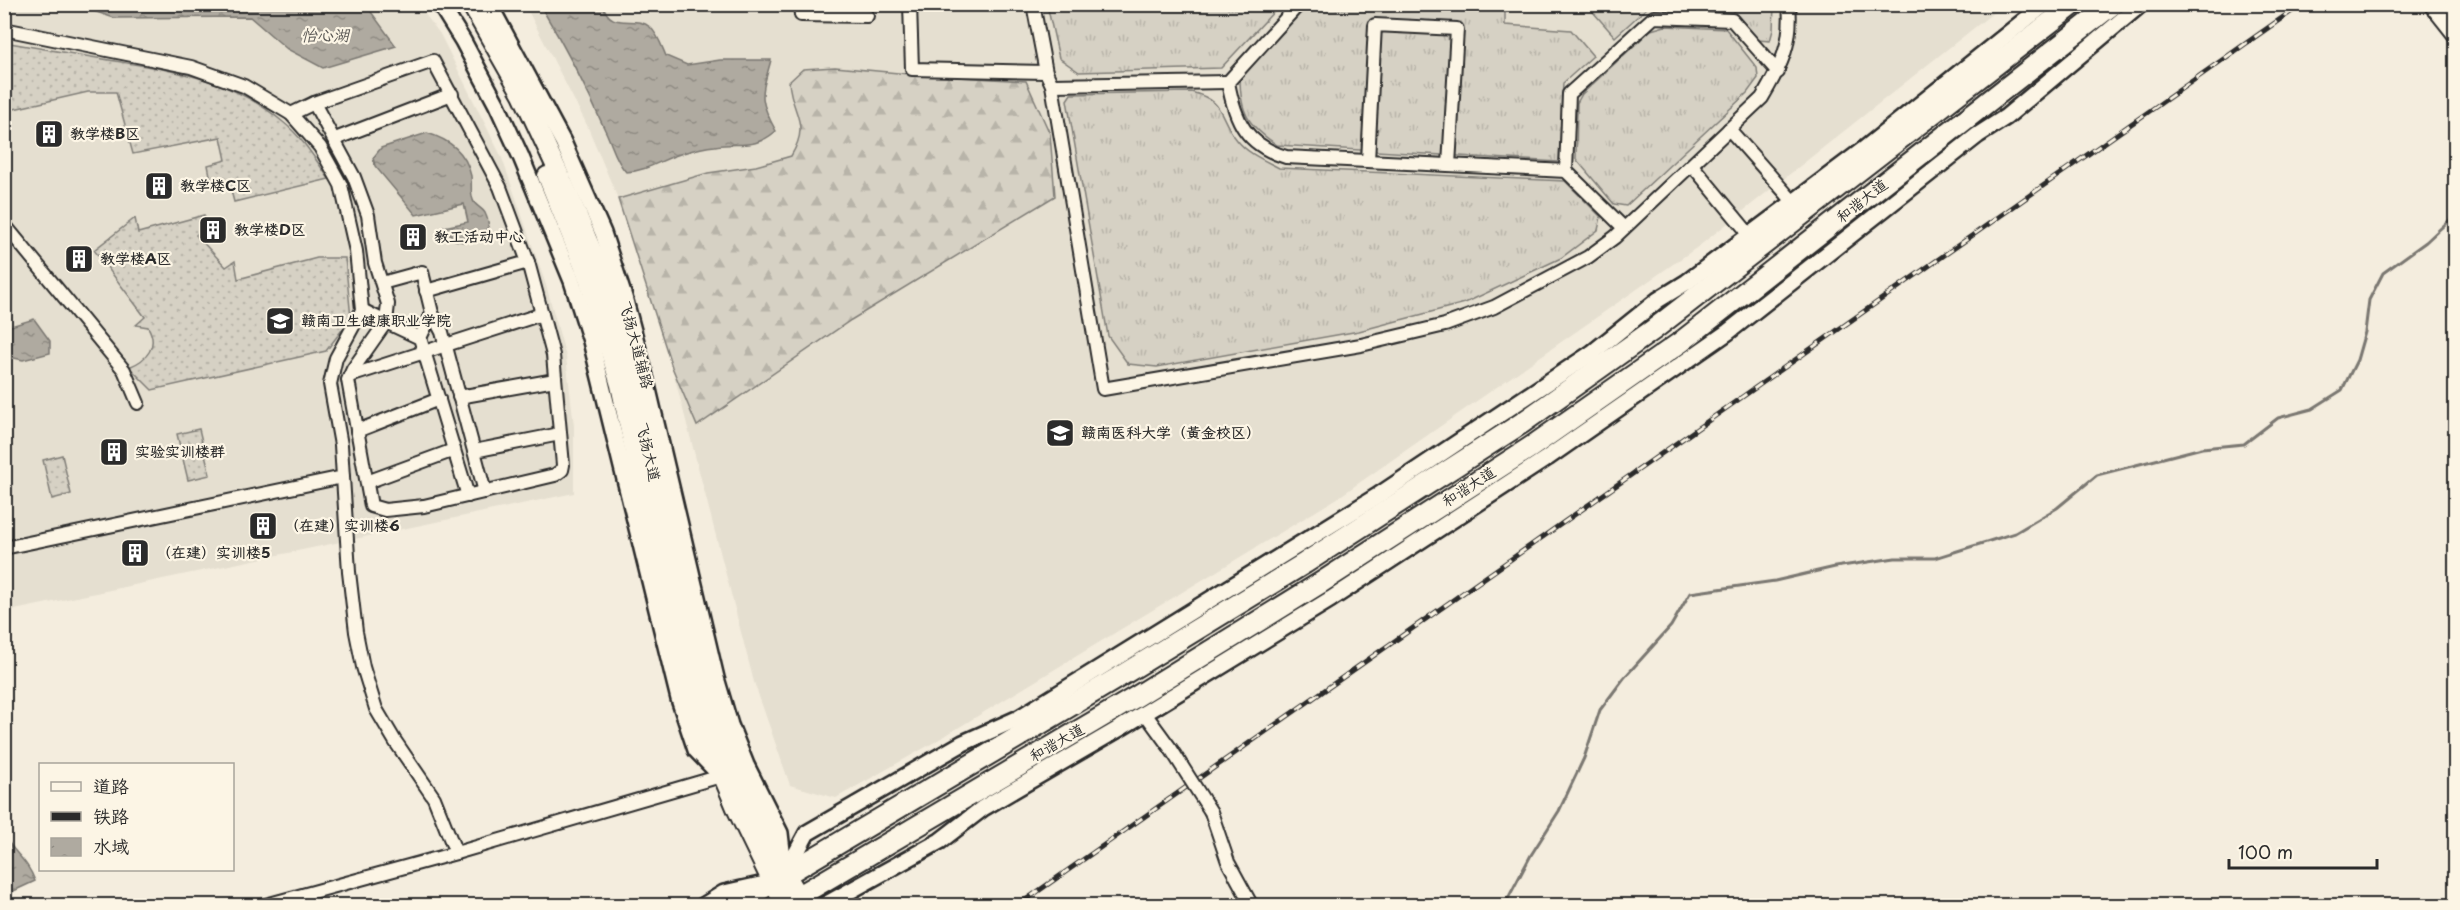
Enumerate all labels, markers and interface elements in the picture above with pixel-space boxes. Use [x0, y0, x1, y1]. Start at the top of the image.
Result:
water label: 怡心湖 [301, 22, 351, 46]
building icon: 教学楼B区 [33, 118, 65, 150]
place label: 教学楼B区 [70, 121, 140, 144]
building icon: 教学楼C区 [143, 170, 175, 202]
street label: 和谐大道 [1830, 172, 1892, 227]
place label: 教学楼C区 [180, 173, 251, 196]
building icon: 教学楼D区 [197, 214, 229, 246]
place label: 教学楼D区 [234, 217, 306, 240]
building icon: 教工活动中心 [397, 221, 429, 253]
place label: 教工活动中心 [434, 224, 524, 247]
building icon: 教学楼A区 [63, 243, 95, 275]
place label: 教学楼A区 [100, 246, 172, 269]
street label: 飞扬大道辅路 [615, 298, 660, 391]
school or university icon: 赣南卫生健康职业学院 [264, 305, 296, 337]
place label: 赣南卫生健康职业学院 [301, 308, 451, 331]
school or university icon: 赣南医科大学（黄金校区） [1044, 417, 1076, 449]
street label: 飞扬大道 [632, 420, 667, 483]
place label: 赣南医科大学（黄金校区） [1081, 420, 1261, 443]
building icon: 实验实训楼群 [98, 436, 130, 468]
place label: 实验实训楼群 [135, 439, 225, 462]
street label: 和谐大道 [1437, 460, 1500, 512]
building icon: （在建）实训楼6 [247, 510, 279, 542]
place label: （在建）实训楼6 [284, 513, 400, 536]
building icon: （在建）实训楼5 [119, 537, 151, 569]
place label: （在建）实训楼5 [156, 540, 271, 563]
street label: 和谐大道 [1025, 717, 1088, 767]
legend [39, 763, 234, 871]
text: 道路 [93, 772, 129, 799]
text: 铁路 [93, 802, 129, 829]
text: 水域 [93, 832, 129, 859]
scale bar [2229, 832, 2378, 870]
text: 100 m [2238, 838, 2293, 865]

